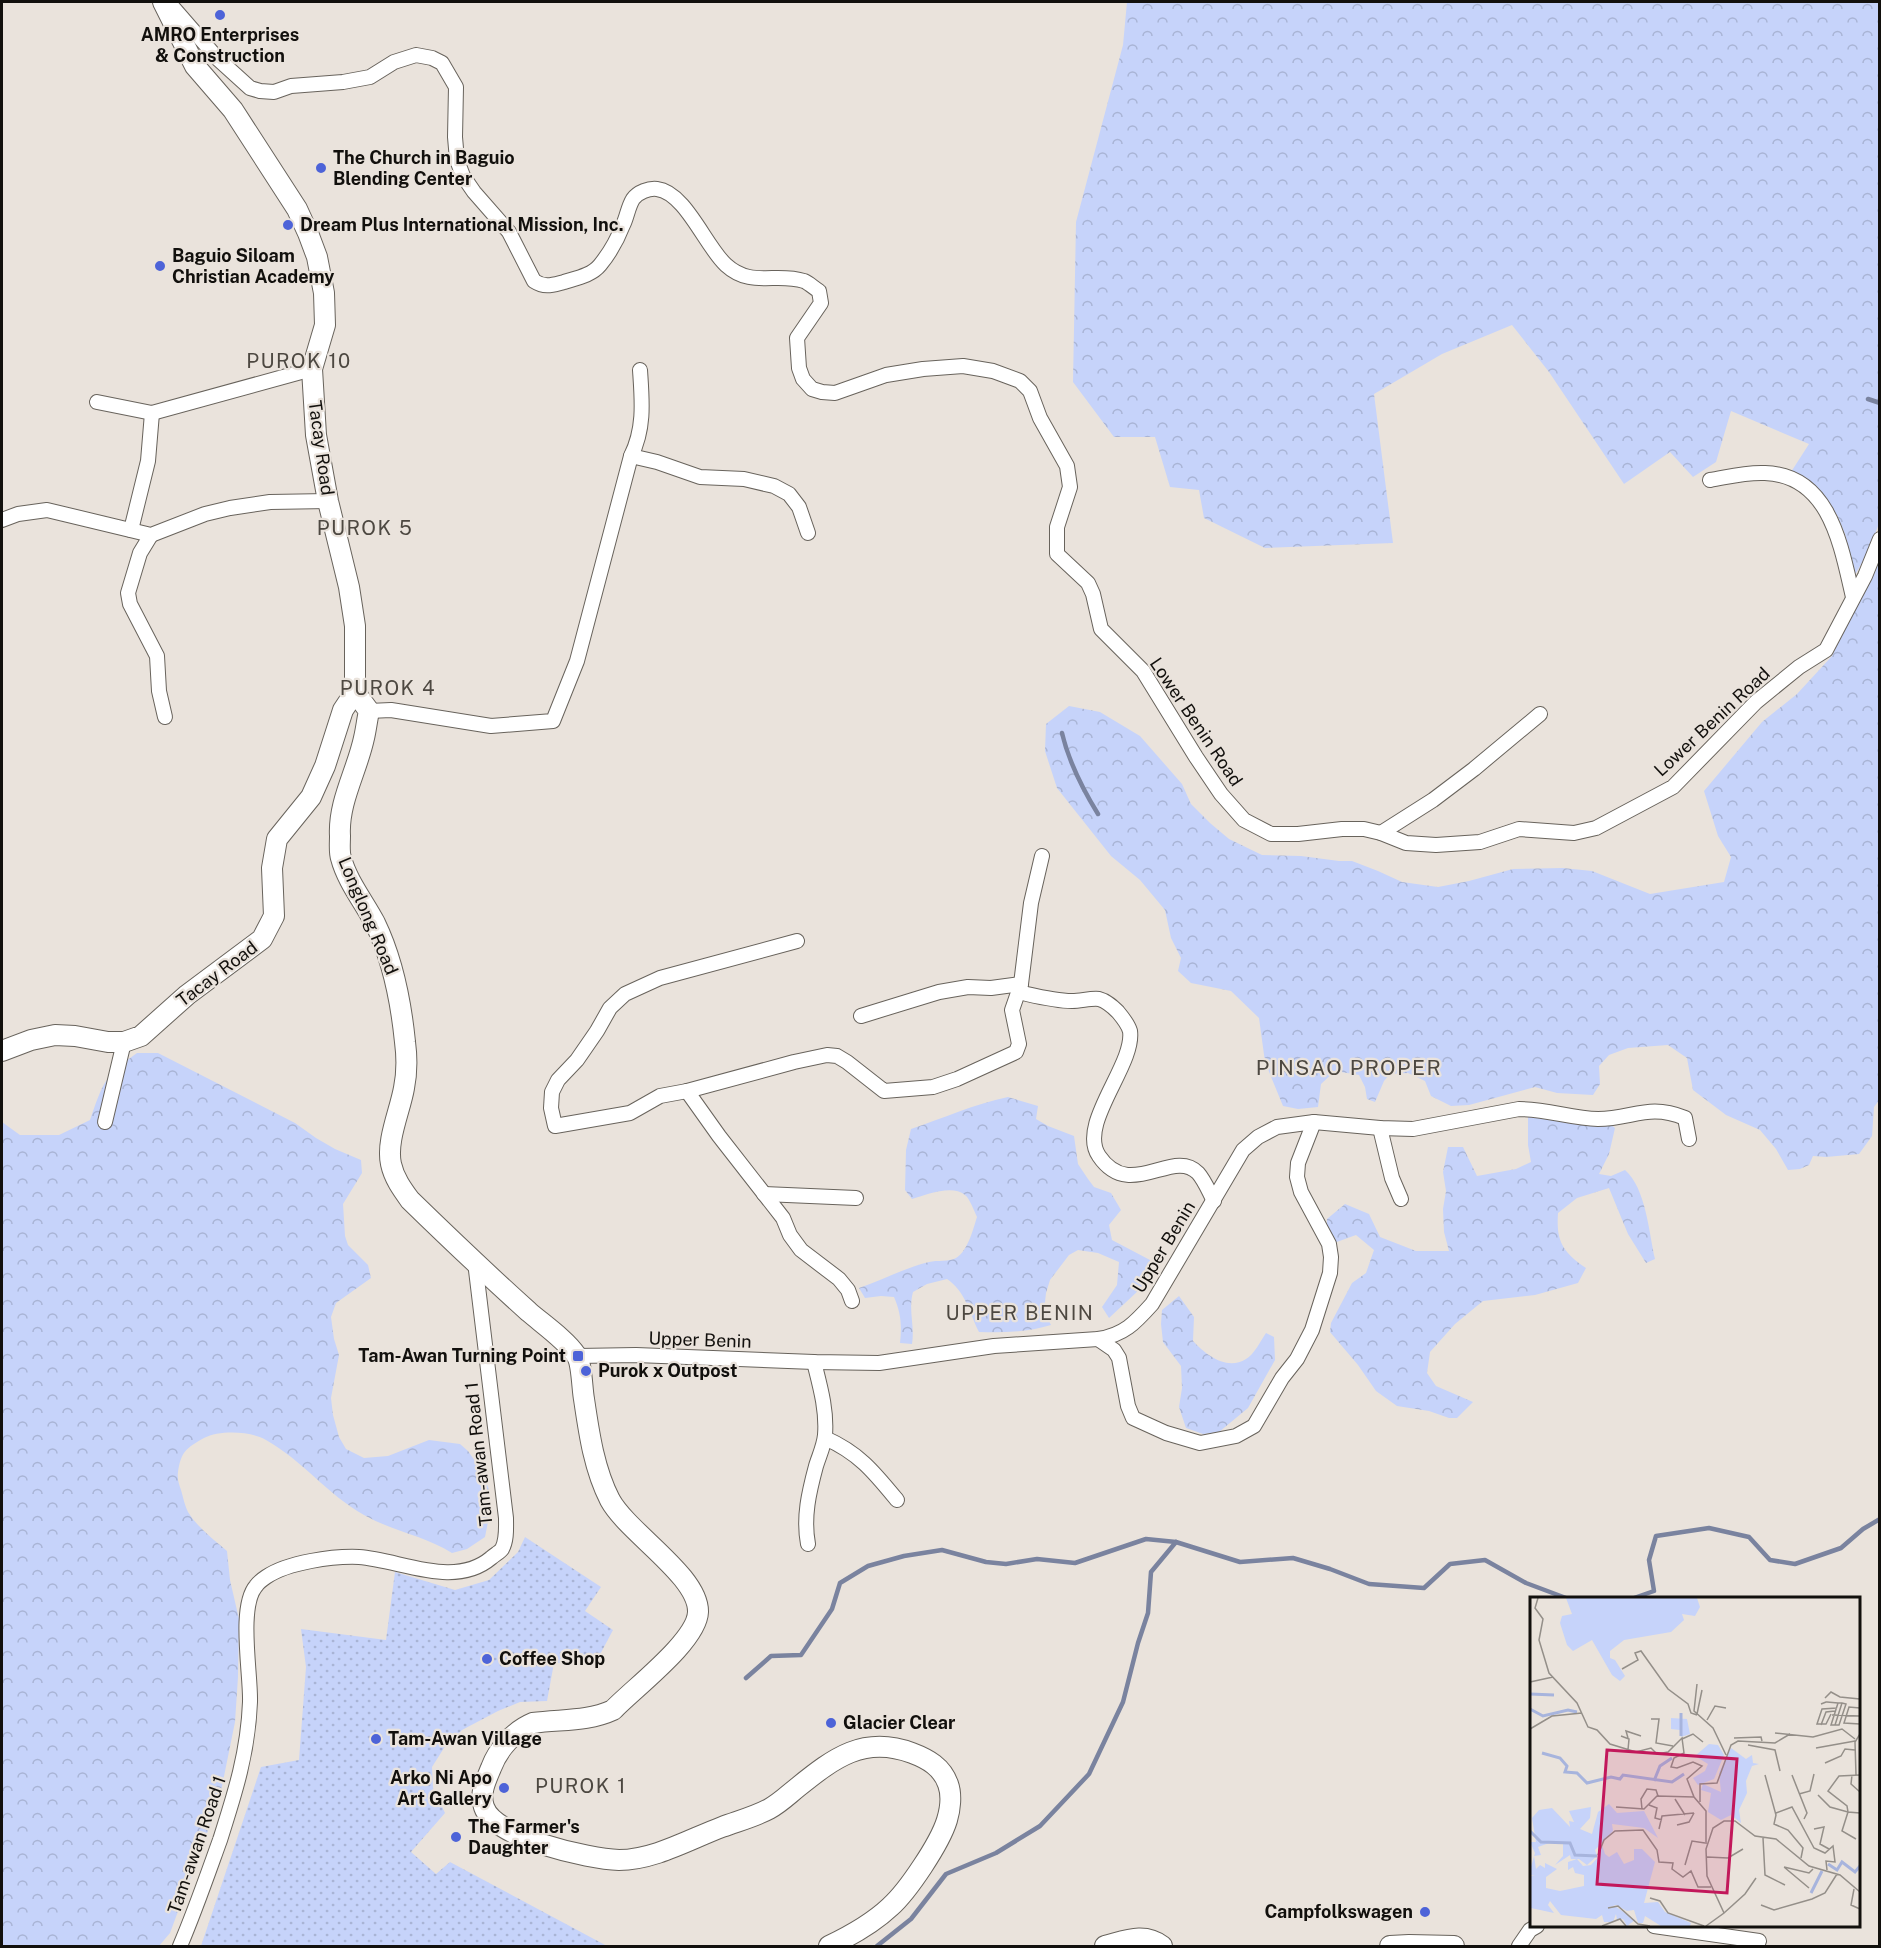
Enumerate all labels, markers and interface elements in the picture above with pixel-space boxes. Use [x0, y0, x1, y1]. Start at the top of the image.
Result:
marker: AMRO Enterprises & Construction [213, 8, 227, 22]
place label: AMRO Enterprises & Construction [141, 24, 299, 66]
place label: The Church in Baguio Blending Center [333, 147, 515, 189]
marker: The Church in Baguio Blending Center [314, 161, 328, 175]
place label: Dream Plus International Mission, Inc. [300, 214, 623, 235]
marker: Dream Plus International Mission, Inc. [281, 218, 295, 232]
place label: Baguio Siloam Christian Academy [172, 245, 335, 287]
marker: Baguio Siloam Christian Academy [153, 259, 167, 273]
district label: PUROK 10 [246, 349, 352, 373]
street label: Tacay Road [304, 399, 339, 497]
district label: PUROK 5 [317, 516, 413, 540]
street label: Lower Benin Road [1146, 654, 1247, 790]
street label: Lower Benin Road [1650, 663, 1774, 781]
district label: PUROK 4 [340, 676, 436, 700]
street label: Longlong Road [334, 854, 403, 978]
street label: Tacay Road [172, 936, 261, 1011]
district label: PINSAO PROPER [1256, 1055, 1442, 1080]
street label: Upper Benin [1128, 1197, 1199, 1296]
district label: UPPER BENIN [946, 1301, 1094, 1325]
street label: Upper Benin [648, 1327, 752, 1352]
place label: Tam-Awan Turning Point [358, 1345, 566, 1366]
marker: Tam-Awan Turning Point [571, 1349, 585, 1363]
place label: Purok x Outpost [598, 1360, 737, 1381]
marker: Purok x Outpost [579, 1364, 593, 1378]
street label: Tam-awan Road 1 [461, 1381, 496, 1527]
inset map [1530, 1597, 1860, 1927]
place label: Coffee Shop [499, 1648, 605, 1669]
marker: Coffee Shop [480, 1652, 494, 1666]
place label: Glacier Clear [843, 1712, 956, 1733]
marker: Glacier Clear [824, 1716, 838, 1730]
place label: Tam-Awan Village [388, 1728, 542, 1749]
marker: Tam-Awan Village [369, 1732, 383, 1746]
place label: Arko Ni Apo Art Gallery [390, 1767, 492, 1809]
street label: Tam-awan Road 1 [163, 1773, 230, 1917]
district label: PUROK 1 [535, 1774, 627, 1798]
marker: Arko Ni Apo Art Gallery [497, 1781, 511, 1795]
place label: The Farmer's Daughter [468, 1816, 580, 1858]
marker: The Farmer's Daughter [449, 1830, 463, 1844]
place label: Campfolkswagen [1264, 1901, 1413, 1922]
marker: Campfolkswagen [1418, 1905, 1432, 1919]

